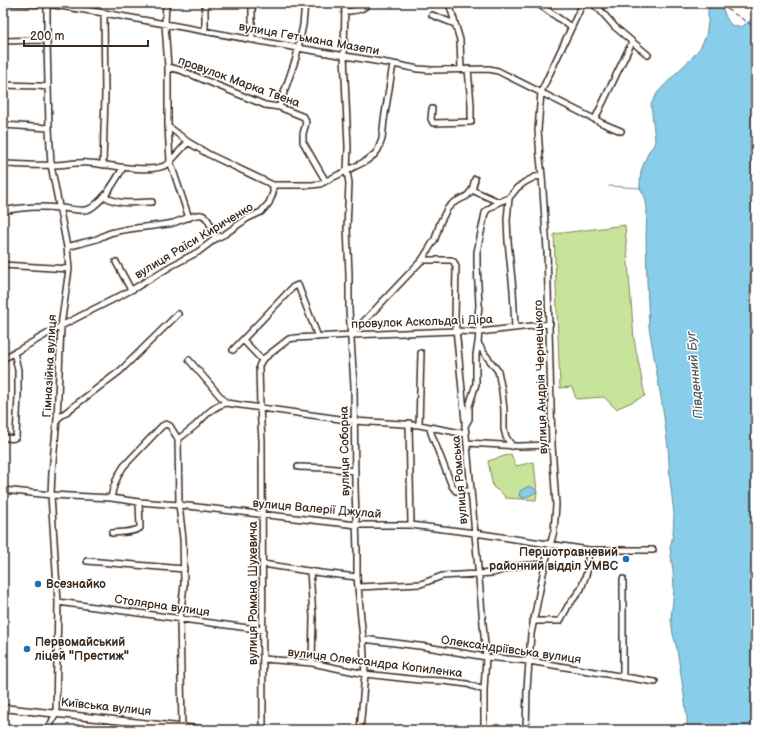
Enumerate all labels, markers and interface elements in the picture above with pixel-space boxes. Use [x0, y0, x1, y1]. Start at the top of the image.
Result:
street label: вулиця Гетьмана Мазепи [238, 19, 380, 59]
scale bar [24, 22, 148, 48]
text: 200 m [30, 29, 64, 44]
street label: провулок Марка Твена [176, 53, 302, 111]
street label: вулиця Раїси Кириченко [132, 200, 256, 282]
street label: вулиця Андрія Чернецького [531, 300, 551, 454]
street label: провулок Аскольда і Діра [351, 312, 493, 332]
street label: Гімназійна вулиця [40, 314, 60, 418]
water label: Південний Буг [683, 330, 707, 419]
street label: вулиця Соборна [337, 406, 353, 496]
street label: вулиця Ромська [449, 435, 471, 525]
street label: вулиця Валерії Джулай [252, 496, 382, 522]
street label: вулиця Романа Шухевича [246, 521, 261, 665]
place label: Першотравневий районний відділ УМВС [489, 545, 619, 574]
marker: Першотравневий районний відділ УМВС [621, 554, 631, 564]
place label: Всезнайко [46, 577, 106, 592]
marker: Всезнайко [33, 579, 43, 589]
street label: Столярна вулиця [113, 592, 211, 620]
street label: Олександріївська вулиця [440, 633, 582, 667]
place label: Первомайський ліцей "Престиж" [34, 635, 129, 664]
marker: Первомайський ліцей "Престиж" [22, 644, 32, 654]
street label: вулиця Олександра Копиленка [287, 645, 463, 681]
street label: Київська вулиця [60, 695, 152, 719]

